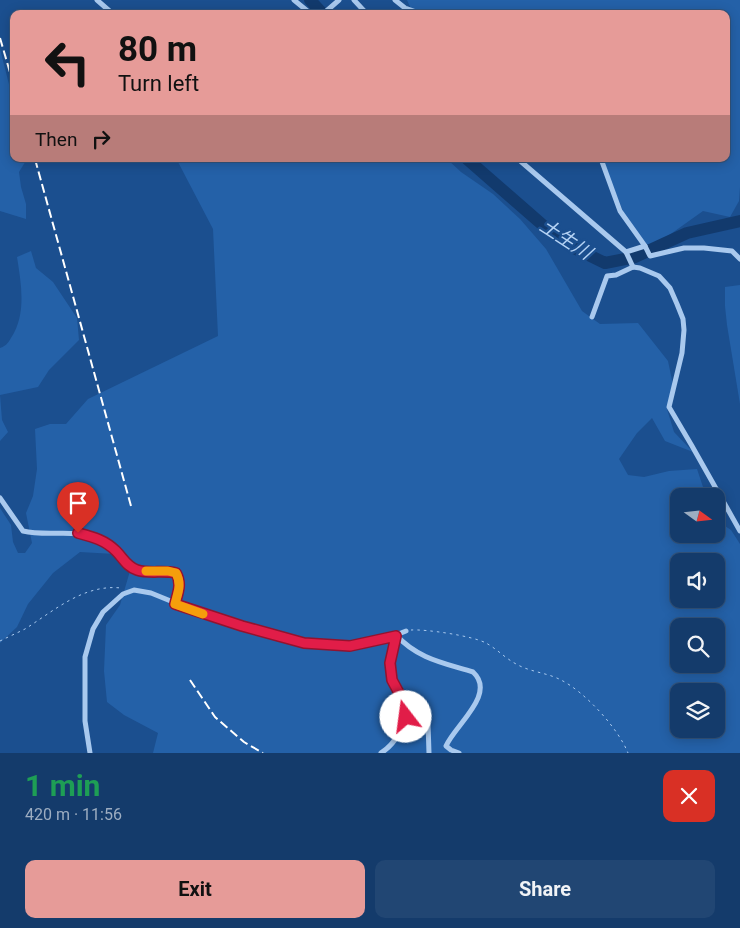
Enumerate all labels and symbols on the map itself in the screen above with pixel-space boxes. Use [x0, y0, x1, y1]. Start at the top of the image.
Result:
water label: 土生川 [536, 214, 598, 265]
pin [57, 482, 99, 533]
north arrow [670, 488, 725, 542]
position arrow [379, 690, 431, 742]

